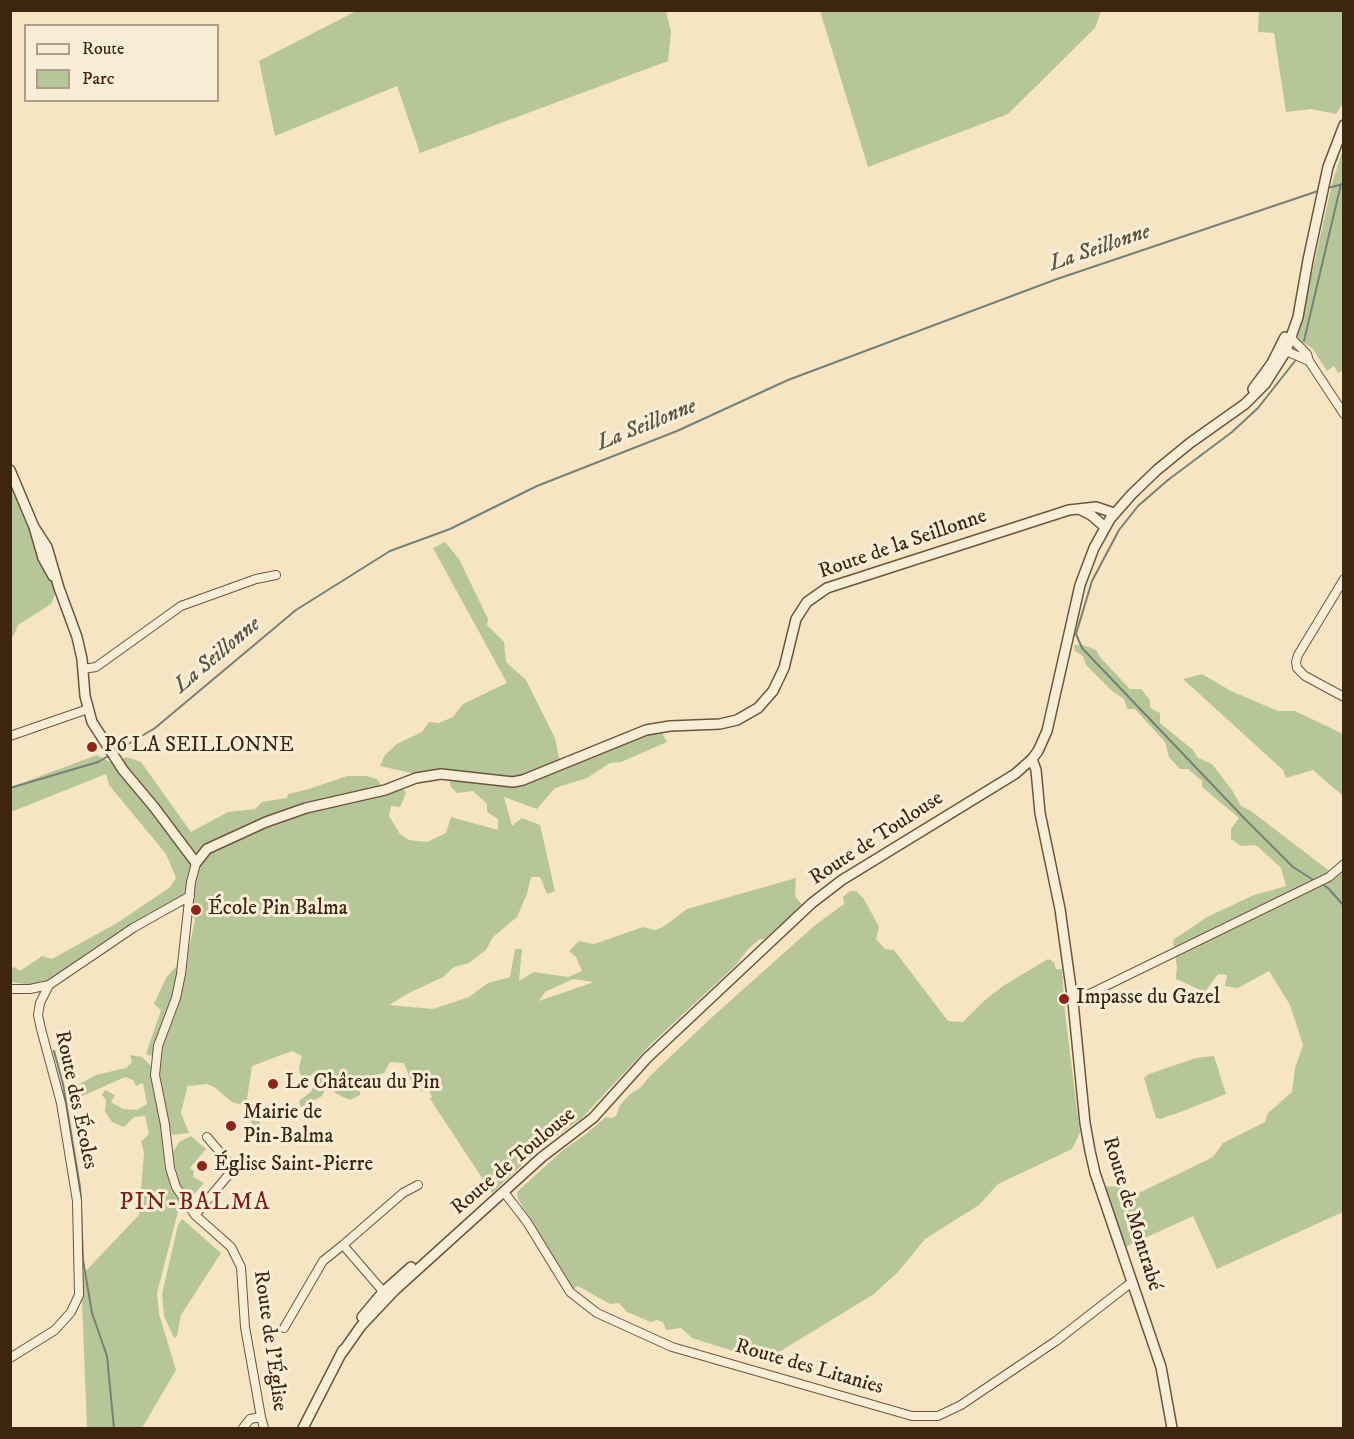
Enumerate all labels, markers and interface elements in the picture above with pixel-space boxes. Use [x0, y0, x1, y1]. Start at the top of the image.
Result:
legend [24, 24, 219, 102]
text: Route [82, 38, 125, 60]
text: Parc [82, 68, 114, 90]
water label: La Seillonne [1046, 219, 1154, 279]
water label: La Seillonne [593, 394, 701, 458]
street label: Route de la Seillonne [816, 504, 990, 586]
water label: La Seillonne [169, 612, 267, 700]
place label: P6 LA SEILLONNE [104, 734, 294, 760]
marker: P6 LA SEILLONNE [85, 740, 99, 754]
street label: Route de Toulouse [805, 786, 949, 892]
place label: École Pin Balma [208, 897, 348, 923]
marker: École Pin Balma [189, 903, 203, 917]
place label: Impasse du Gazel [1076, 986, 1220, 1012]
marker: Impasse du Gazel [1057, 992, 1071, 1006]
street label: Route des Écoles [48, 1029, 102, 1171]
place label: Le Château du Pin [285, 1071, 440, 1097]
marker: Le Château du Pin [266, 1077, 280, 1091]
place label: Mairie de Pin-Balma [243, 1101, 333, 1151]
street label: Route de Toulouse [447, 1103, 581, 1221]
marker: Mairie de Pin-Balma [224, 1119, 238, 1133]
street label: Route de Montrabé [1096, 1134, 1166, 1294]
place label: Église Saint-Pierre [214, 1153, 373, 1179]
marker: Église Saint-Pierre [195, 1159, 209, 1173]
district label: PIN-BALMA [119, 1190, 271, 1218]
street label: Route de l'Église [247, 1269, 291, 1413]
street label: Route des Litanies [732, 1335, 886, 1401]

